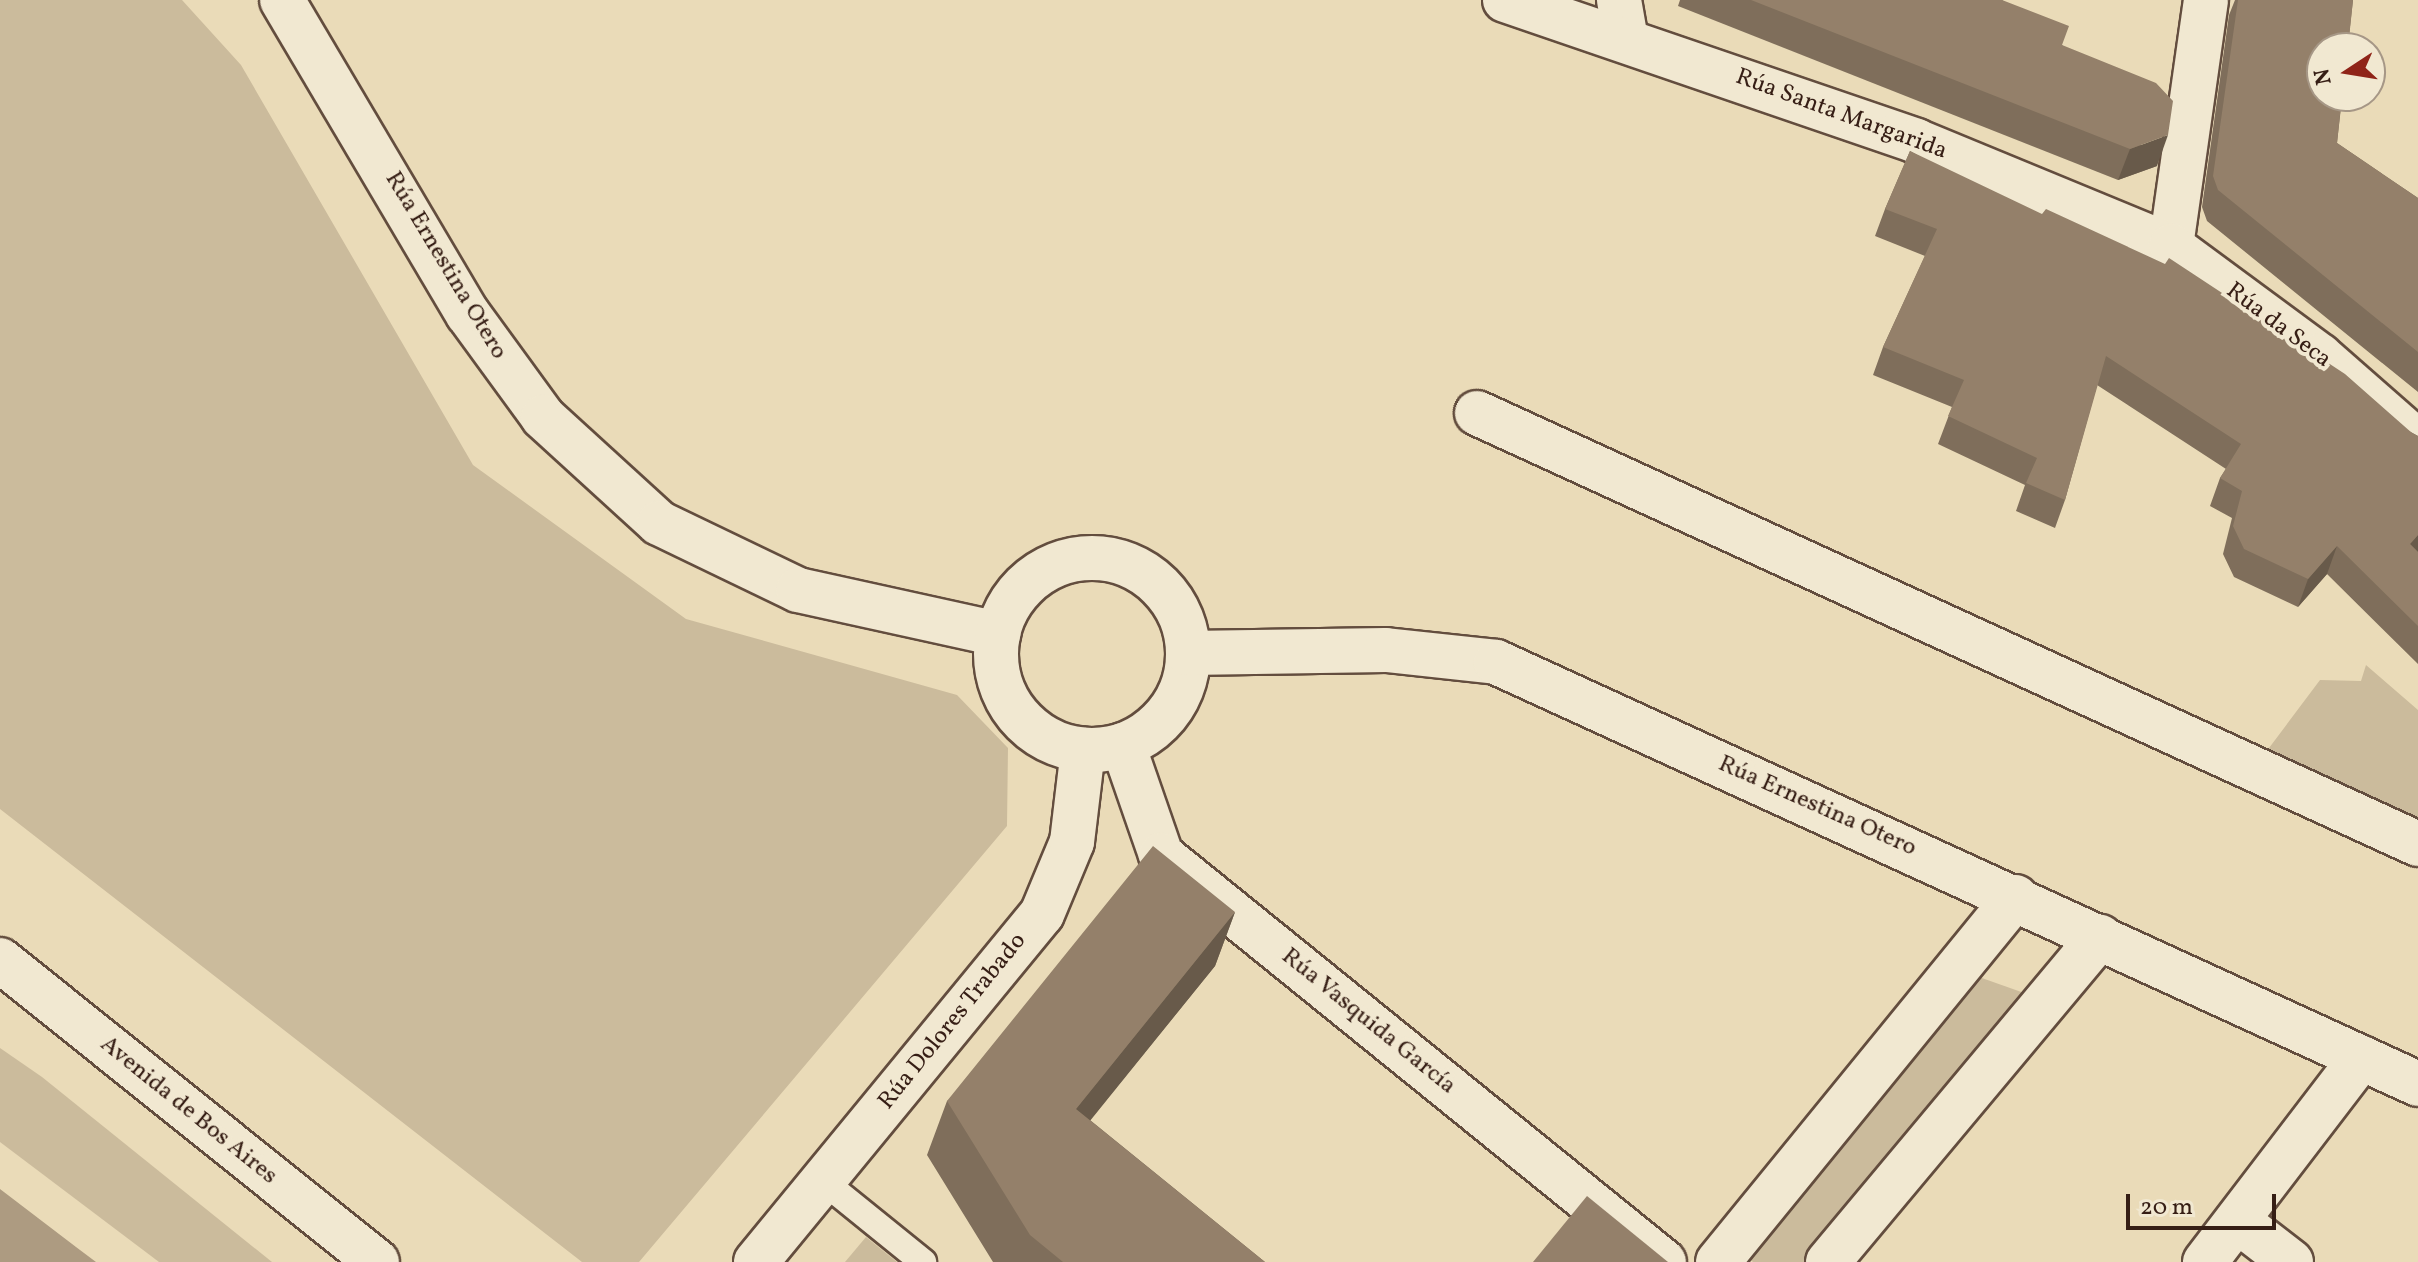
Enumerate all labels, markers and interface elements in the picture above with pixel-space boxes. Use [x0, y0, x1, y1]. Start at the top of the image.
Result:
north arrow [2306, 32, 2386, 112]
street label: Rúa Santa Margarida [1731, 63, 1951, 167]
text: N [2307, 66, 2341, 88]
street label: Rúa Ernestina Otero [378, 167, 512, 365]
street label: Rúa da Seca [2220, 277, 2336, 375]
street label: Rúa Ernestina Otero [1713, 750, 1921, 864]
street label: Rúa Dolores Trabado [873, 928, 1033, 1116]
street label: Rúa Vasquida García [1275, 943, 1461, 1101]
street label: Avenida de Bos Aires [94, 1031, 282, 1191]
scale bar [2130, 1178, 2280, 1228]
text: 20 m [2140, 1191, 2193, 1225]

